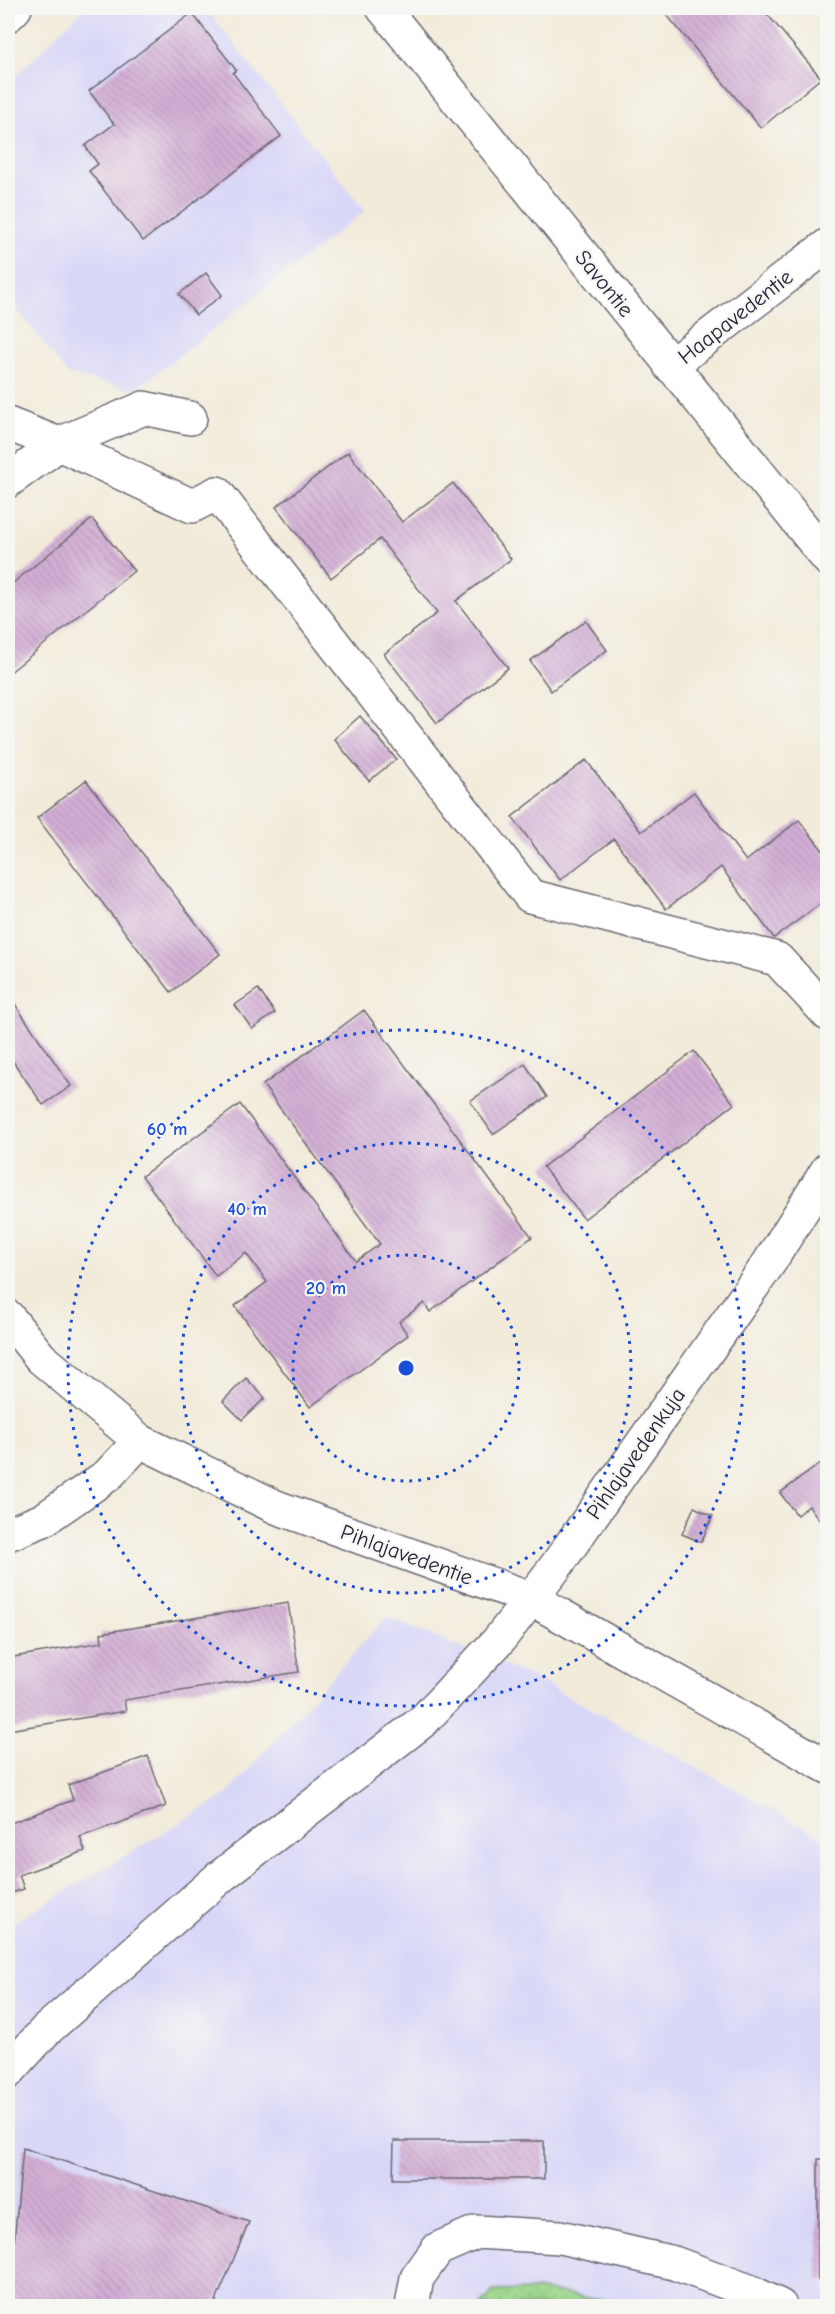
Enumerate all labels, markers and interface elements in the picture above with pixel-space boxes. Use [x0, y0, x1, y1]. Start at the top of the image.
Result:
street label: Savontie [569, 245, 639, 322]
street label: Haapavedentie [673, 264, 798, 370]
text: 60 m [147, 1119, 187, 1140]
text: 40 m [227, 1199, 267, 1220]
text: 20 m [306, 1278, 346, 1299]
centre of rings [396, 1358, 416, 1378]
street label: Pihlajavedenkuja [581, 1383, 691, 1524]
street label: Pihlajavedentie [337, 1519, 476, 1591]

